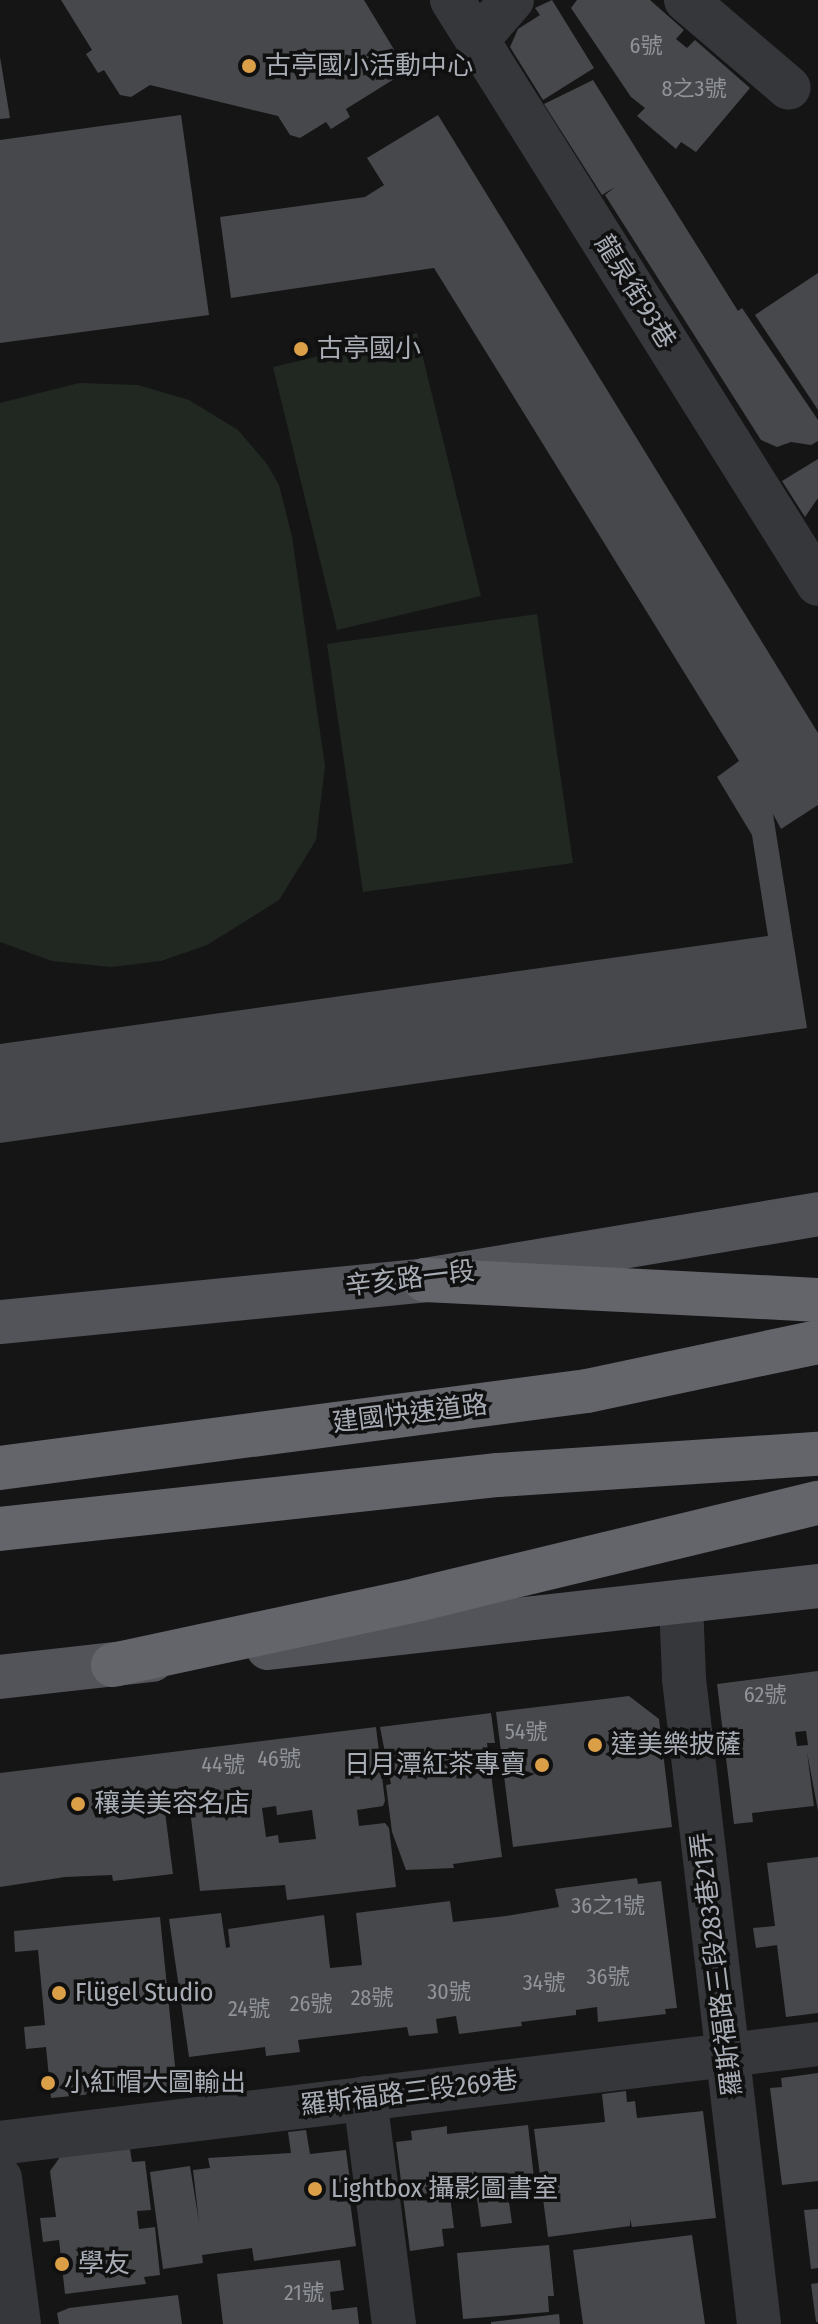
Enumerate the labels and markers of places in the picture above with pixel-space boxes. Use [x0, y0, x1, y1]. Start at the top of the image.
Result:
place label: 古亭國小活動中心 [265, 50, 473, 82]
marker: 古亭國小活動中心 [240, 57, 258, 75]
place label: 古亭國小 [317, 333, 421, 365]
marker: 古亭國小 [292, 340, 310, 358]
place label: 達美樂披薩 [611, 1729, 741, 1761]
marker: 達美樂披薩 [586, 1736, 604, 1754]
place label: 日月潭紅茶專賣 [344, 1749, 526, 1781]
marker: 日月潭紅茶專賣 [533, 1756, 551, 1774]
place label: 穰美美容名店 [94, 1788, 250, 1820]
marker: 穰美美容名店 [69, 1795, 87, 1813]
place label: Flügel Studio [75, 1977, 213, 2009]
marker: Flügel Studio [50, 1984, 68, 2002]
place label: 小紅帽大圖輸出 [64, 2067, 246, 2099]
marker: 小紅帽大圖輸出 [39, 2074, 57, 2092]
place label: Lightbox 攝影圖書室 [331, 2173, 558, 2205]
marker: Lightbox 攝影圖書室 [306, 2180, 324, 2198]
place label: 學友 [78, 2248, 130, 2280]
marker: 學友 [53, 2255, 71, 2273]

